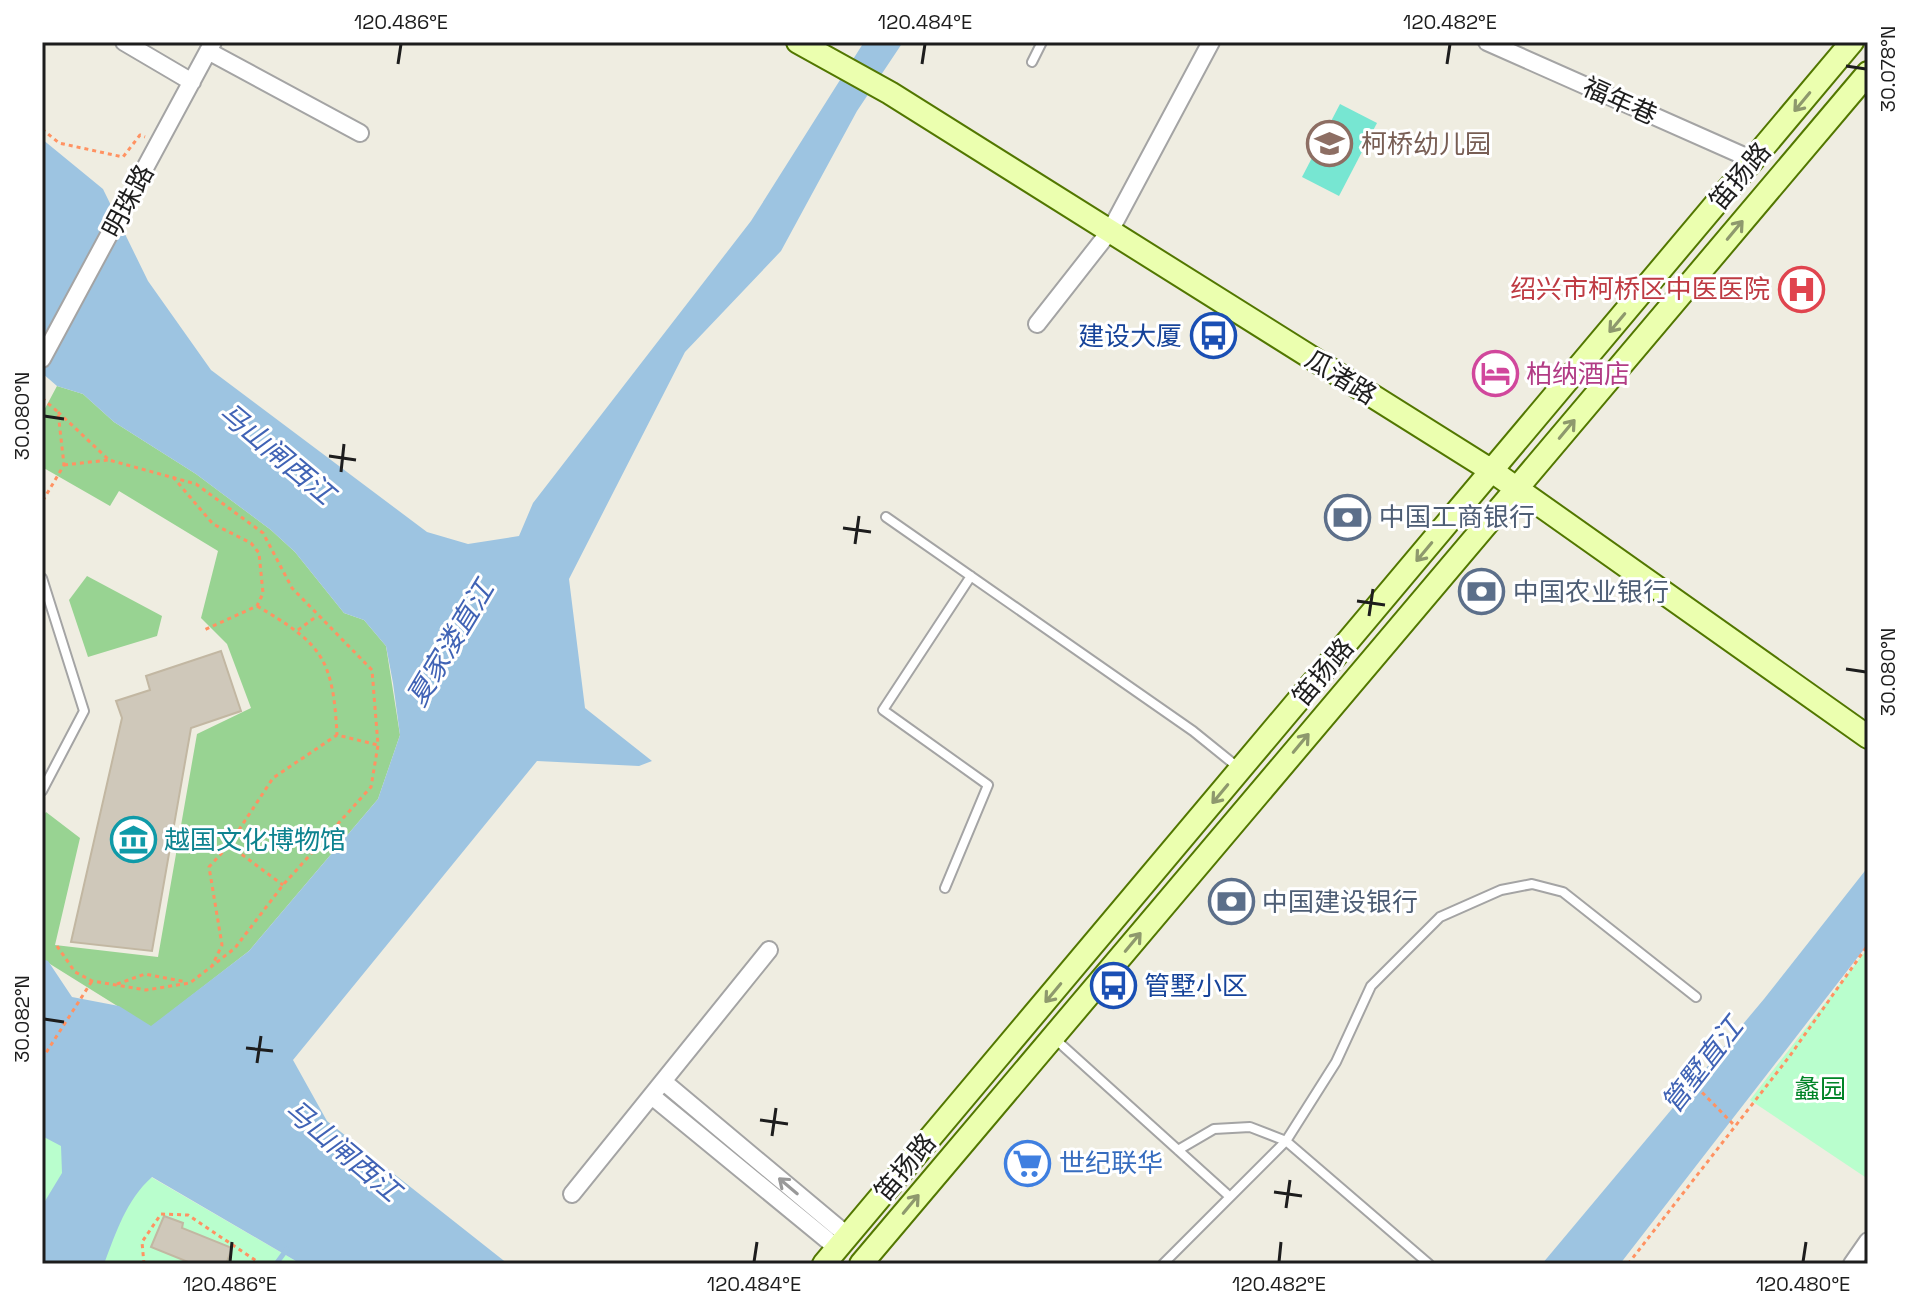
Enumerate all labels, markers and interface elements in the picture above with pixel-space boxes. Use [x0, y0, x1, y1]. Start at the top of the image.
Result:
text: 120.486°E [354, 9, 448, 35]
text: 120.484°E [878, 9, 972, 35]
text: 120.482°E [1403, 9, 1497, 35]
text: 30.078°N [1875, 26, 1901, 112]
street label: 福年巷 [1577, 70, 1663, 132]
one-way arrow [1793, 91, 1811, 112]
school or university icon: 柯桥幼儿园 [1306, 120, 1354, 168]
place label: 柯桥幼儿园 [1361, 127, 1491, 161]
street label: 笛扬路 [1702, 135, 1778, 217]
street label: 明珠路 [95, 159, 161, 243]
one-way arrow [1726, 221, 1744, 241]
hospital icon: 绍兴市柯桥区中医医院 [1777, 265, 1825, 313]
place label: 绍兴市柯桥区中医医院 [1510, 272, 1770, 306]
bus stop icon: 建设大厦 [1189, 312, 1237, 360]
one-way arrow [1608, 312, 1626, 332]
place label: 建设大厦 [1078, 319, 1182, 353]
street label: 瓜渚路 [1299, 342, 1383, 412]
hotel icon: 柏纳酒店 [1471, 350, 1519, 398]
place label: 柏纳酒店 [1526, 357, 1630, 391]
text: 30.080°N [9, 372, 35, 460]
water label: 马山闸西江 [212, 394, 344, 514]
one-way arrow [1557, 419, 1575, 439]
bank icon: 中国工商银行 [1324, 493, 1372, 541]
place label: 中国工商银行 [1379, 500, 1535, 534]
one-way arrow [1415, 542, 1433, 562]
bank icon: 中国农业银行 [1458, 568, 1506, 616]
water label: 夏家溇直江 [399, 571, 503, 712]
place label: 中国农业银行 [1513, 575, 1669, 609]
text: 30.080°N [1875, 628, 1901, 716]
street label: 笛扬路 [1285, 631, 1361, 713]
one-way arrow [1292, 733, 1310, 754]
one-way arrow [1211, 783, 1229, 804]
museum icon: 越国文化博物馆 [109, 816, 157, 864]
place label: 越国文化博物馆 [164, 823, 346, 857]
bank icon: 中国建设银行 [1207, 878, 1255, 926]
place label: 中国建设银行 [1262, 885, 1418, 919]
one-way arrow [1124, 932, 1142, 952]
bus stop icon: 管墅小区 [1089, 962, 1137, 1010]
place label: 管墅小区 [1144, 969, 1248, 1003]
text: 30.082°N [9, 975, 35, 1063]
one-way arrow [1044, 982, 1062, 1002]
water label: 管墅直江 [1653, 1007, 1753, 1120]
park label: 蠡园 [1794, 1072, 1846, 1106]
water label: 马山闸西江 [278, 1091, 410, 1211]
street label: 笛扬路 [867, 1126, 943, 1208]
supermarket icon: 世纪联华 [1004, 1139, 1052, 1187]
place label: 世纪联华 [1059, 1146, 1163, 1180]
one-way arrow [778, 1177, 799, 1195]
one-way arrow [902, 1195, 920, 1215]
text: 120.486°E [183, 1271, 277, 1297]
text: 120.484°E [707, 1271, 801, 1297]
text: 120.482°E [1232, 1271, 1326, 1297]
text: 120.480°E [1756, 1271, 1850, 1297]

